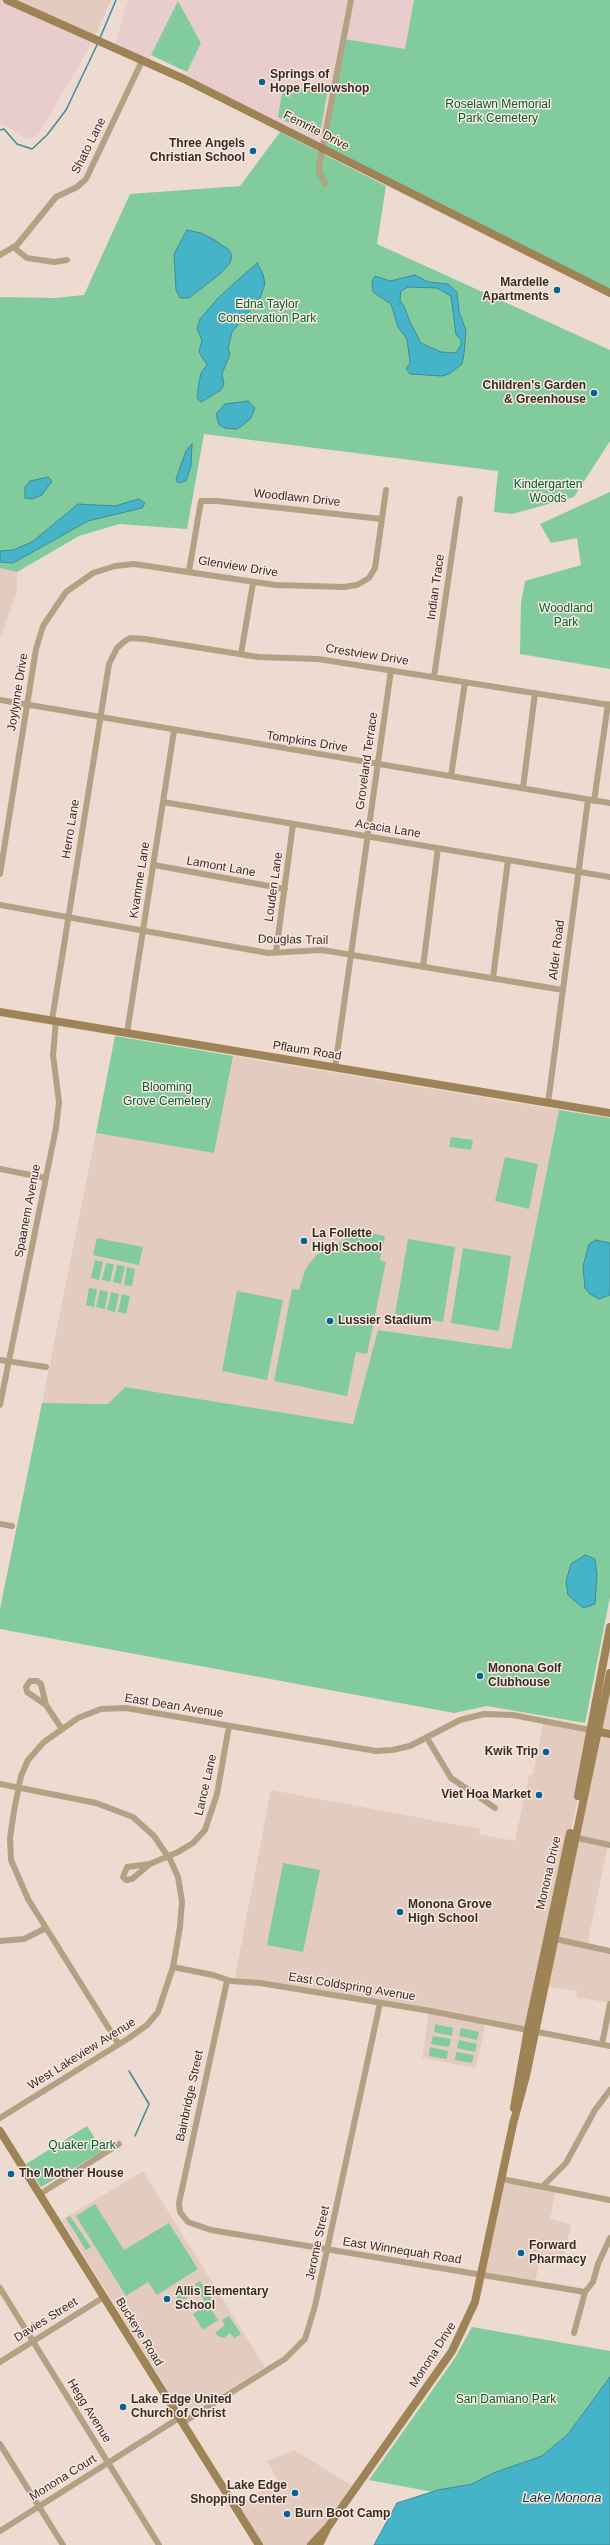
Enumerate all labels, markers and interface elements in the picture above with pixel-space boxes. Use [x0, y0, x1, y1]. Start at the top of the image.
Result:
place label: Springs of Hope Fellowshop [270, 68, 369, 96]
marker: Springs of Hope Fellowshop [257, 77, 267, 87]
park label: Roselawn Memorial Park Cemetery [445, 98, 551, 126]
street label: Femrite Drive [281, 108, 351, 154]
street label: Shato Lane [69, 115, 109, 177]
place label: Three Angels Christian School [150, 137, 245, 165]
marker: Three Angels Christian School [248, 146, 258, 156]
place label: Mardelle Apartments [482, 276, 549, 304]
marker: Mardelle Apartments [552, 285, 562, 295]
park label: Edna Taylor Conservation Park [218, 298, 316, 326]
place label: Children's Garden & Greenhouse [482, 379, 586, 407]
marker: Children's Garden & Greenhouse [589, 388, 599, 398]
park label: Kindergarten Woods [514, 478, 582, 506]
street label: Woodlawn Drive [253, 486, 341, 510]
street label: Indian Trace [424, 553, 448, 621]
street label: Glenview Drive [197, 554, 279, 580]
park label: Woodland Park [539, 602, 593, 630]
street label: Crestview Drive [324, 641, 410, 669]
street label: Joylynne Drive [5, 652, 31, 732]
street label: Groveland Terrace [353, 711, 381, 811]
street label: Tompkins Drive [265, 728, 349, 756]
street label: Herro Lane [59, 798, 83, 860]
street label: Acacia Lane [354, 817, 422, 841]
street label: Kvamme Lane [127, 841, 153, 919]
street label: Louden Lane [262, 851, 286, 923]
street label: Lamont Lane [185, 854, 257, 880]
street label: Alder Road [546, 919, 568, 981]
street label: Douglas Trail [258, 932, 328, 948]
street label: Pflaum Road [272, 1038, 342, 1064]
park label: Blooming Grove Cemetery [123, 1081, 211, 1109]
street label: Spaanem Avenue [12, 1163, 44, 1259]
place label: La Follette High School [312, 1227, 382, 1255]
marker: La Follette High School [299, 1236, 309, 1246]
place label: Lussier Stadium [338, 1314, 431, 1328]
marker: Lussier Stadium [325, 1316, 335, 1326]
place label: Monona Golf Clubhouse [488, 1662, 561, 1690]
marker: Monona Golf Clubhouse [475, 1671, 485, 1681]
street label: East Dean Avenue [124, 1691, 224, 1721]
place label: Kwik Trip [485, 1745, 538, 1759]
marker: Kwik Trip [541, 1747, 551, 1757]
street label: Lance Lane [192, 1753, 220, 1817]
place label: Viet Hoa Market [441, 1788, 531, 1802]
marker: Viet Hoa Market [534, 1790, 544, 1800]
street label: Monona Drive [534, 1835, 564, 1911]
place label: Monona Grove High School [408, 1898, 492, 1926]
marker: Monona Grove High School [395, 1907, 405, 1917]
street label: East Coldspring Avenue [287, 1970, 417, 2004]
street label: West Lakeview Avenue [25, 2015, 139, 2093]
street label: Bainbridge Street [173, 2049, 207, 2143]
park label: Quaker Park [48, 2139, 116, 2153]
place label: The Mother House [19, 2167, 124, 2181]
marker: The Mother House [6, 2169, 16, 2179]
street label: Jerome Street [303, 2205, 333, 2281]
street label: East Winnequah Road [342, 2234, 462, 2268]
place label: Forward Pharmacy [529, 2239, 586, 2267]
marker: Forward Pharmacy [516, 2248, 526, 2258]
place label: Allis Elementary School [175, 2285, 268, 2313]
marker: Allis Elementary School [162, 2294, 172, 2304]
street label: Davies Street [12, 2295, 80, 2345]
street label: Buckeye Road [112, 2295, 166, 2369]
street label: Monona Drive [407, 2320, 459, 2390]
street label: Hegg Avenue [64, 2376, 114, 2446]
place label: Lake Edge United Church of Christ [131, 2393, 232, 2421]
park label: San Damiano Park [456, 2393, 556, 2407]
marker: Lake Edge United Church of Christ [118, 2402, 128, 2412]
street label: Monona Court [27, 2452, 99, 2504]
place label: Lake Edge Shopping Center [190, 2479, 287, 2507]
marker: Lake Edge Shopping Center [290, 2488, 300, 2498]
water label: Lake Monona [523, 2490, 601, 2506]
place label: Burn Boot Camp [295, 2507, 390, 2521]
marker: Burn Boot Camp [282, 2509, 292, 2519]

